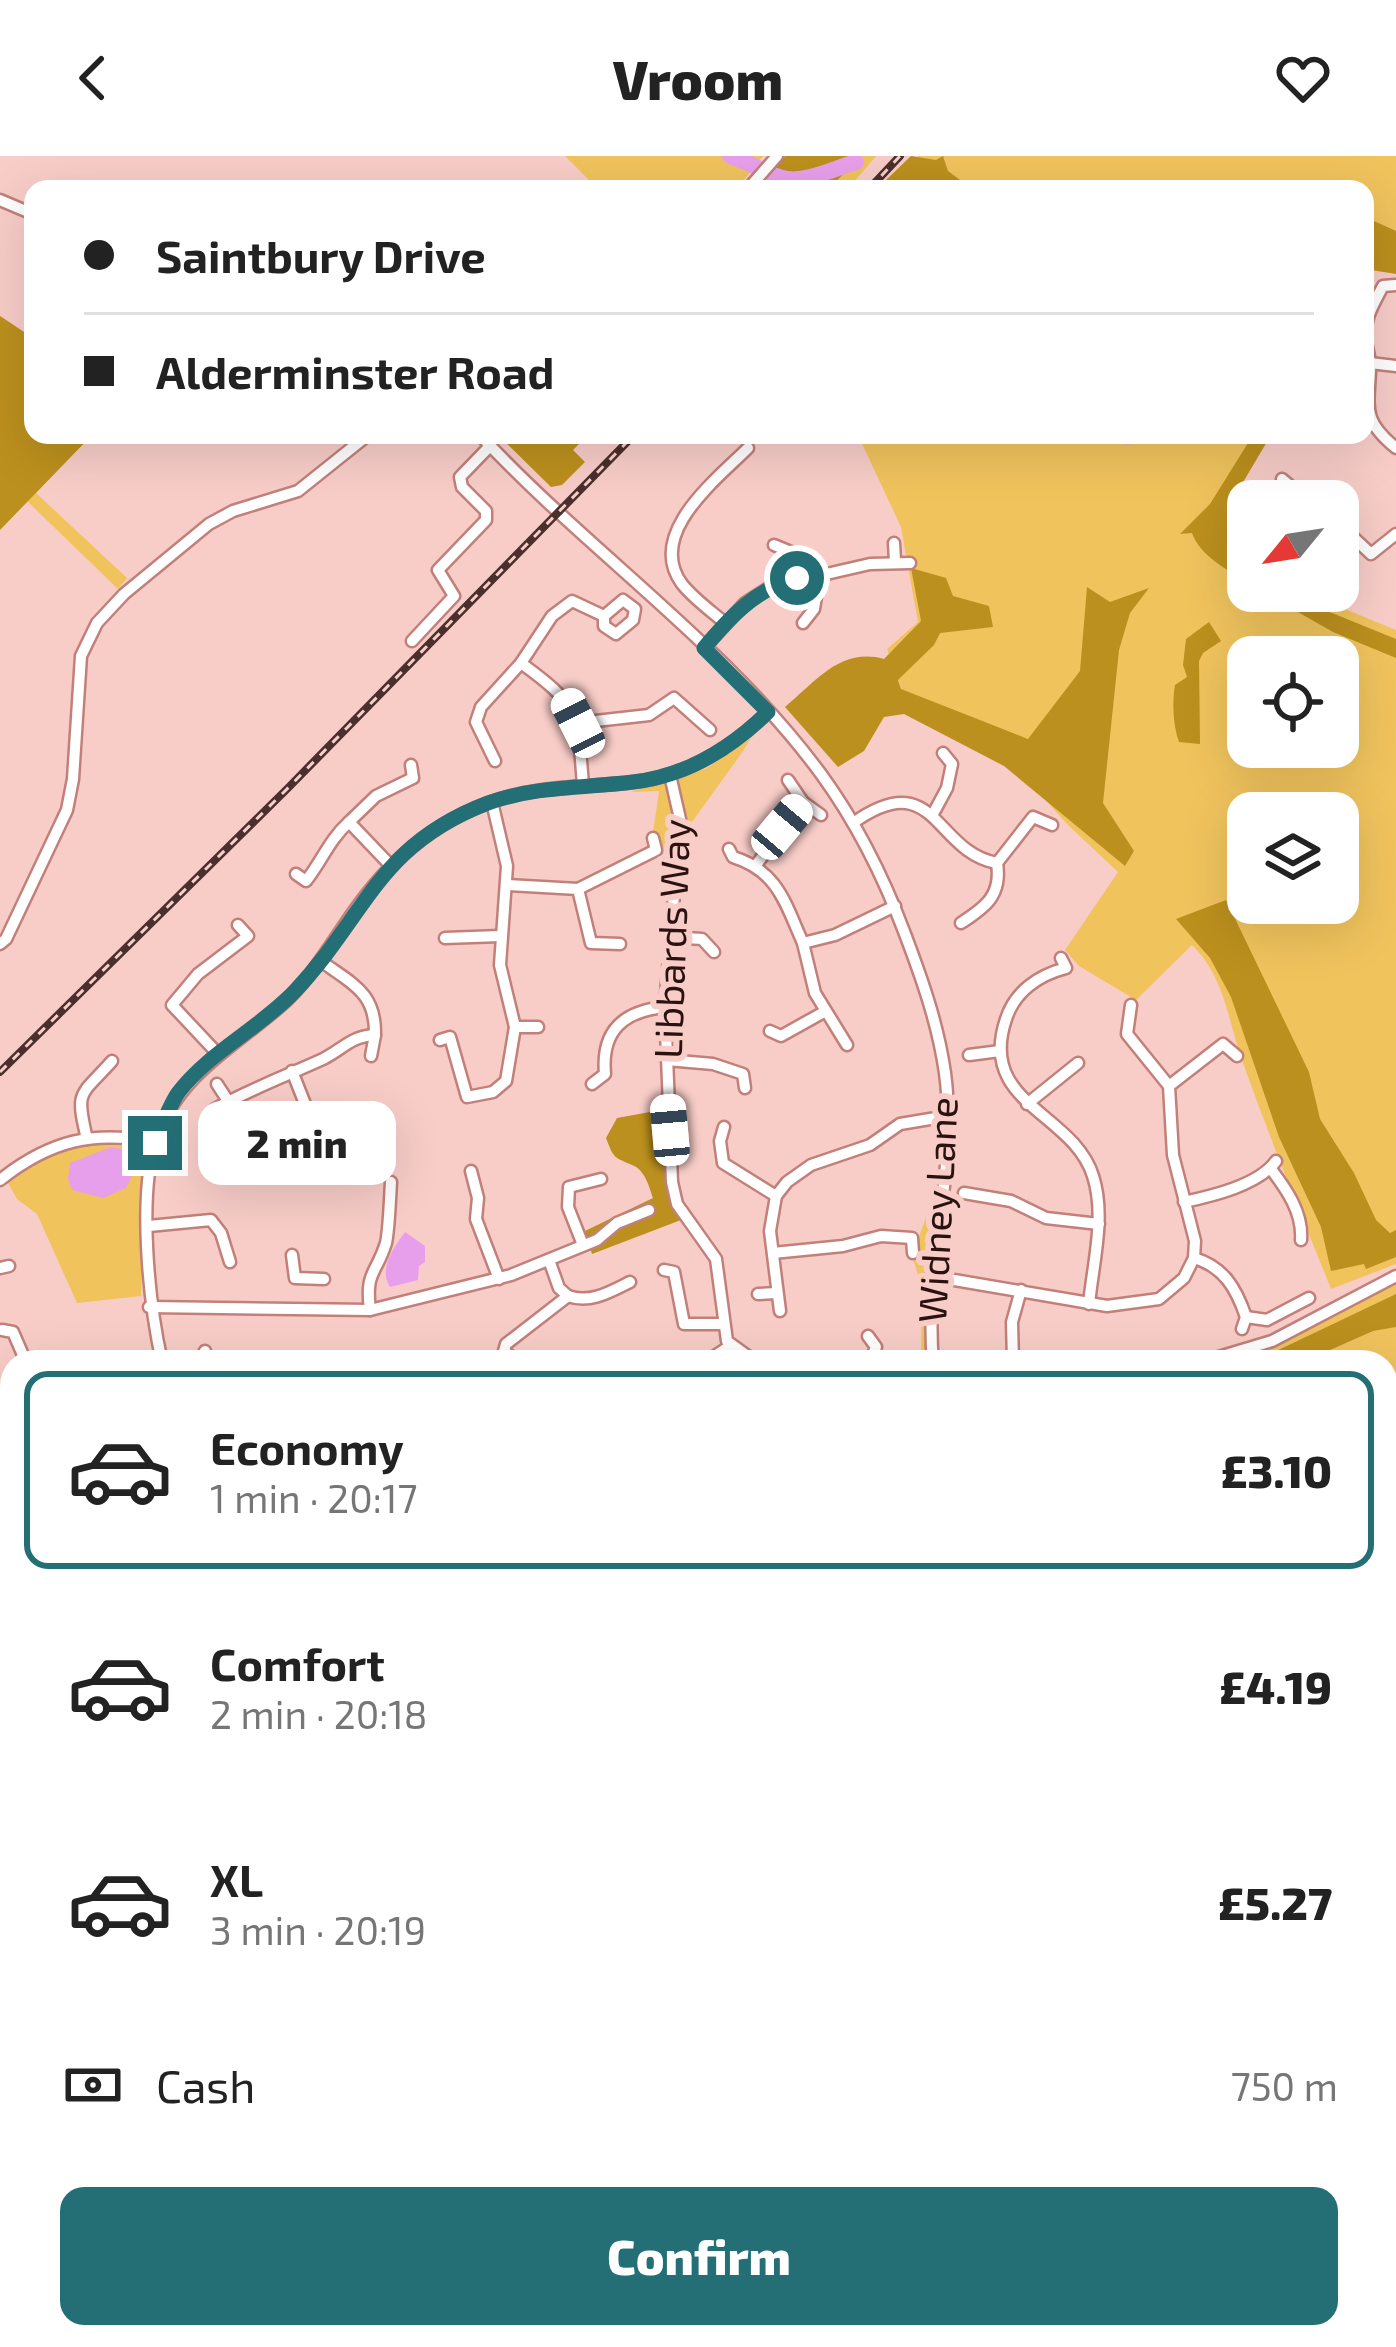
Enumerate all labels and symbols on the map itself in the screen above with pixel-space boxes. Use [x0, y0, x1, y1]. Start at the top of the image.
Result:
north arrow [1227, 480, 1359, 612]
route start [770, 551, 824, 605]
car [546, 683, 610, 763]
car [745, 788, 819, 866]
street label: Libbards Way [643, 818, 698, 1060]
car [649, 1093, 691, 1167]
street label: Widney Lane [907, 1096, 966, 1324]
callout: 2 min [197, 1101, 395, 1185]
route end [128, 1116, 182, 1170]

